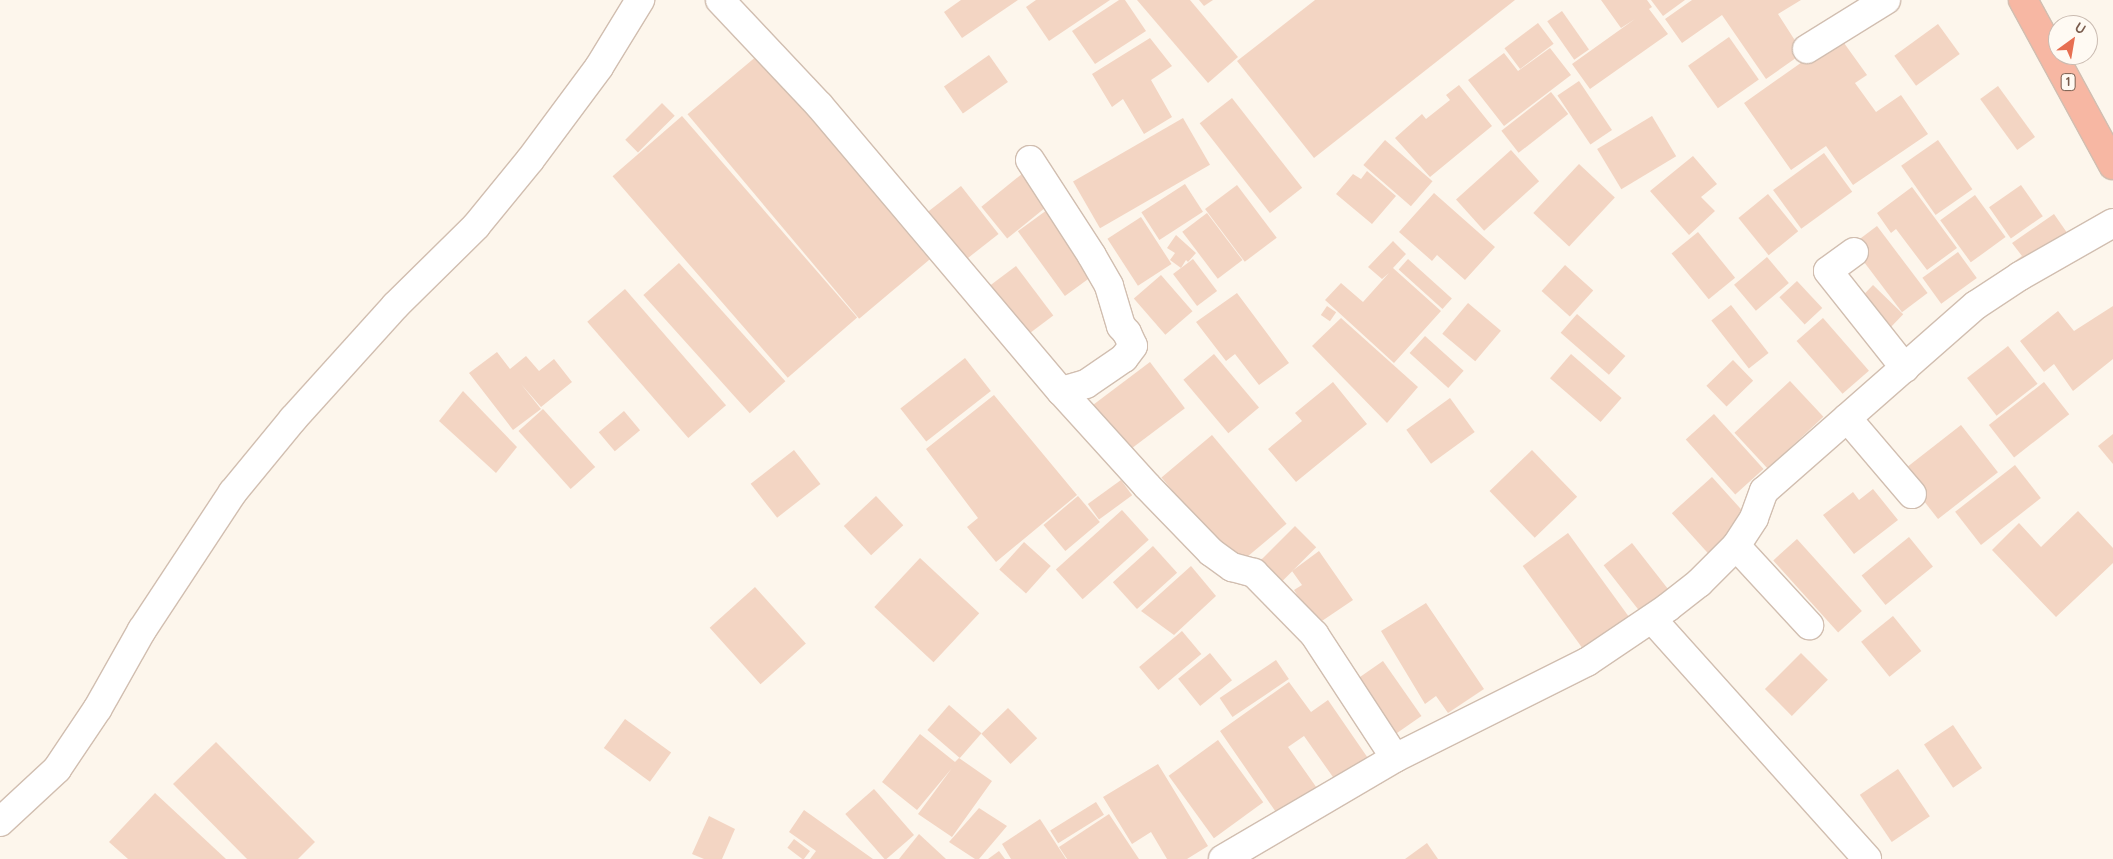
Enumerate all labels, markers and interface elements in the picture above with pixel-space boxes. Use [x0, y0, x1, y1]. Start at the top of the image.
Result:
north arrow [2048, 15, 2098, 65]
text: U [2071, 18, 2089, 38]
road number: 1 [2060, 72, 2076, 91]

